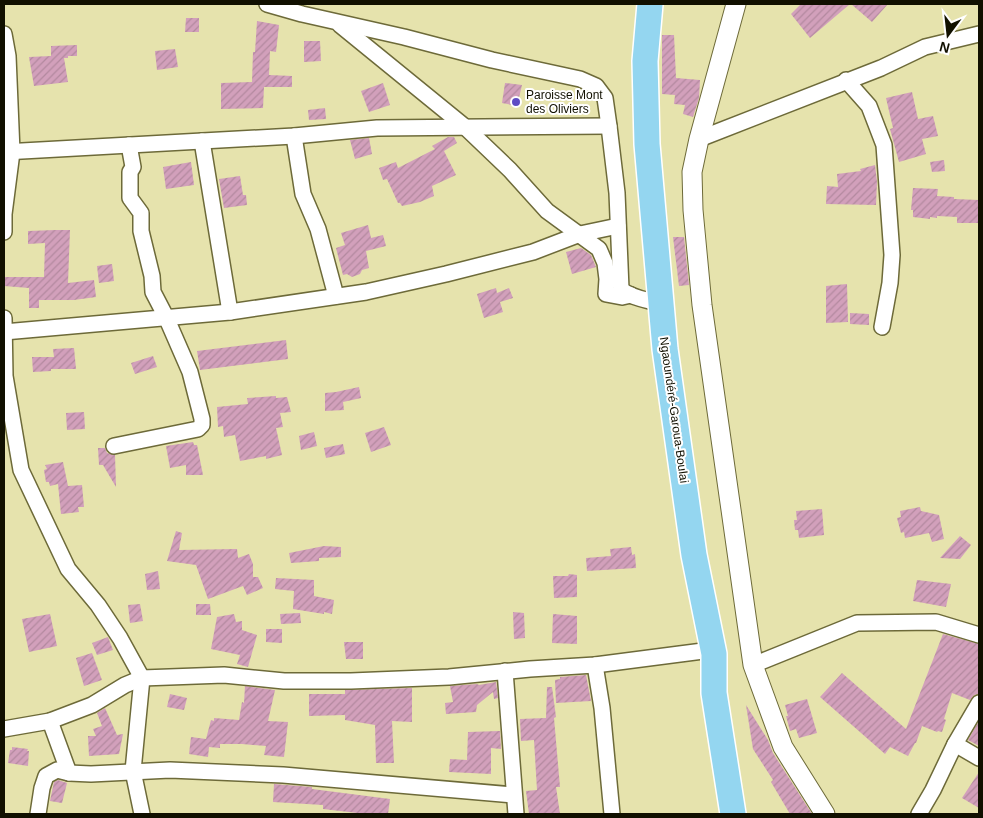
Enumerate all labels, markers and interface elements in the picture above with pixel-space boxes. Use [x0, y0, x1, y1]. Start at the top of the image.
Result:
north arrow [923, 10, 973, 60]
text: N [938, 39, 952, 57]
place label: Paroisse Mont des Oliviers [526, 88, 603, 116]
marker: Paroisse Mont des Oliviers [510, 96, 522, 108]
street label: Ngaoundéré-Garoua-Boulai [657, 336, 691, 484]

